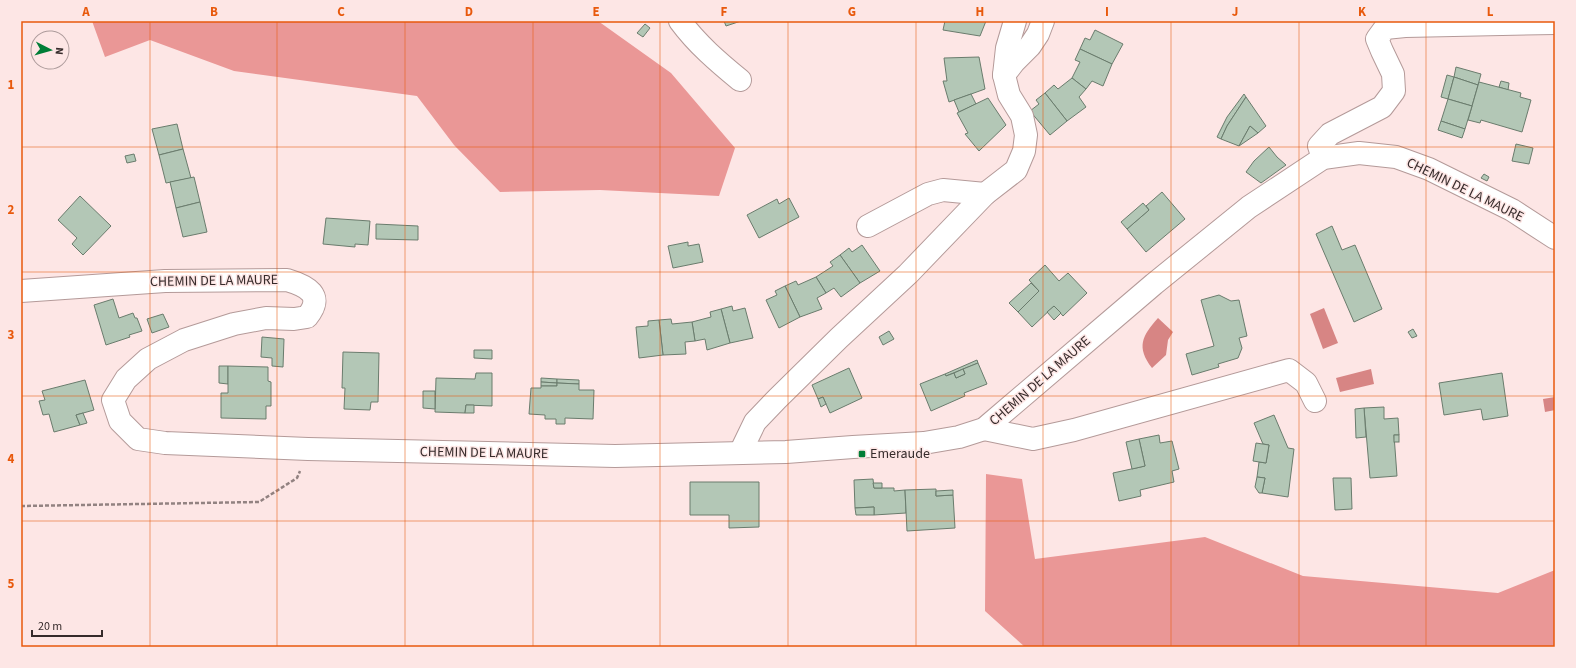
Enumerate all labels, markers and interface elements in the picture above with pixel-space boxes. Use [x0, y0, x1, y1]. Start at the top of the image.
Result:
text: A [81, 3, 90, 21]
text: B [210, 3, 218, 21]
text: C [337, 3, 345, 21]
text: D [465, 3, 473, 21]
text: E [592, 3, 600, 21]
text: F [721, 3, 728, 21]
text: G [848, 3, 856, 21]
text: H [976, 3, 984, 21]
text: I [1105, 3, 1109, 21]
text: J [1232, 3, 1238, 21]
text: K [1358, 3, 1367, 21]
text: L [1487, 3, 1494, 21]
north arrow [30, 30, 70, 70]
text: N [52, 47, 67, 55]
text: 1 [8, 76, 15, 94]
street label: CHEMIN DE LA MAURE [1403, 153, 1527, 227]
text: 2 [8, 201, 15, 219]
street label: CHEMIN DE LA MAURE [150, 270, 278, 292]
text: 3 [8, 326, 15, 344]
street label: CHEMIN DE LA MAURE [985, 331, 1095, 431]
street label: CHEMIN DE LA MAURE [420, 442, 548, 464]
place label: Emeraude [870, 444, 930, 464]
marker: Emeraude [857, 449, 867, 459]
text: 4 [8, 450, 15, 468]
text: 5 [8, 575, 15, 593]
scale bar [32, 612, 102, 638]
text: 20 m [38, 618, 62, 635]

